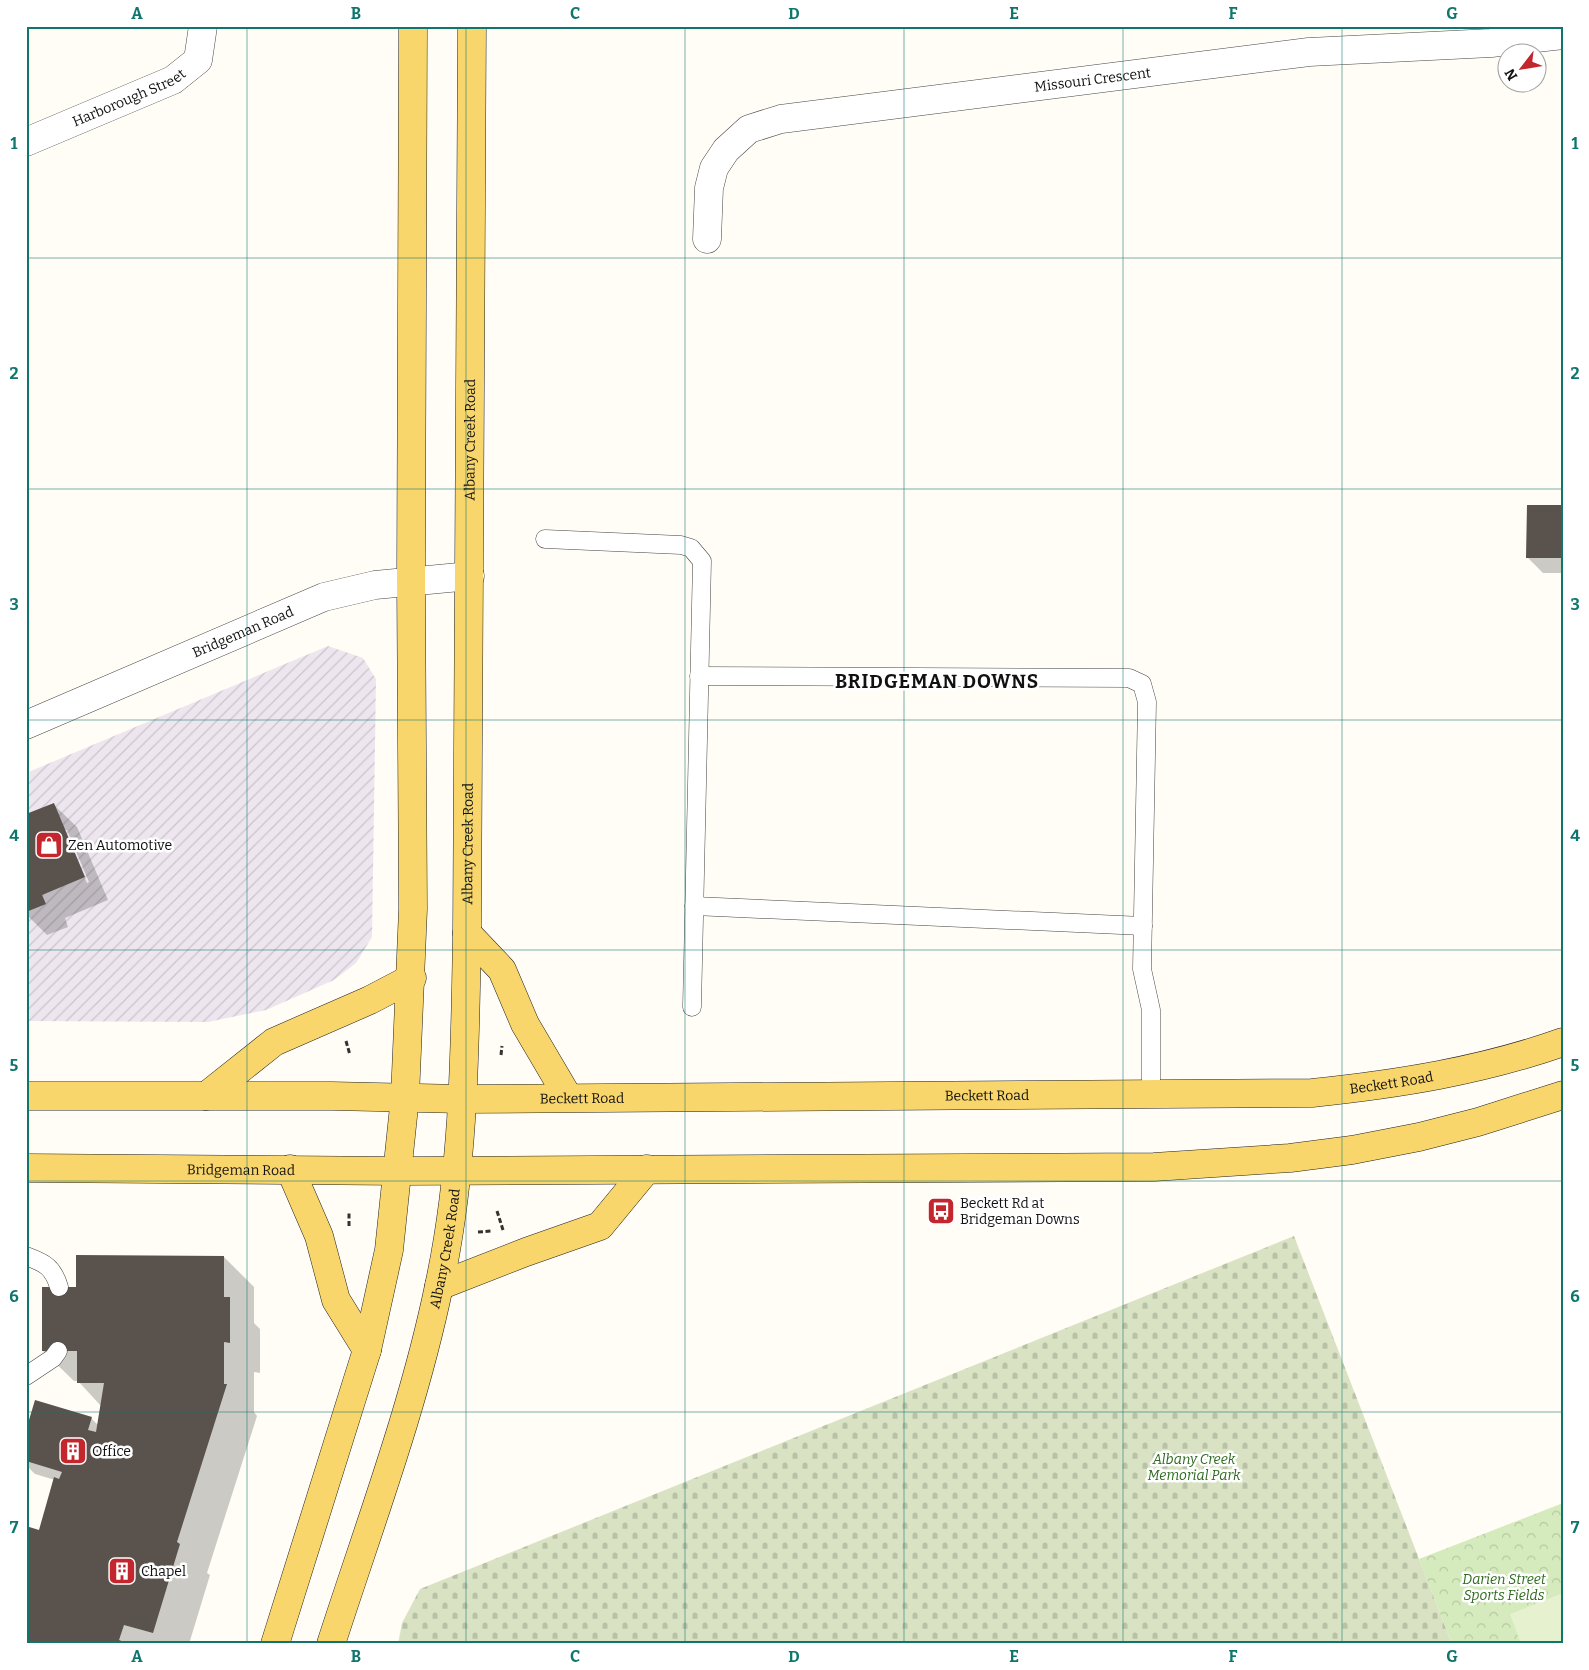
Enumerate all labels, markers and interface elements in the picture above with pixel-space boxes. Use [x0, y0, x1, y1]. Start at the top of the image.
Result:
text: A [131, 4, 143, 23]
text: B [351, 4, 361, 23]
text: C [570, 4, 580, 23]
text: D [788, 4, 800, 23]
text: E [1009, 4, 1019, 23]
text: F [1229, 4, 1238, 23]
text: G [1446, 4, 1458, 23]
north arrow [1496, 42, 1546, 92]
street label: Missouri Crescent [1033, 64, 1152, 95]
street label: Harborough Street [70, 65, 189, 130]
text: N [1501, 65, 1521, 83]
text: 1 [11, 134, 18, 153]
text: 1 [1572, 134, 1579, 153]
text: 2 [9, 364, 19, 383]
text: 2 [1570, 364, 1580, 383]
street label: Albany Creek Road [461, 379, 479, 501]
text: 3 [9, 595, 19, 614]
text: 3 [1570, 595, 1580, 614]
street label: Bridgeman Road [190, 603, 296, 661]
district label: BRIDGEMAN DOWNS [835, 670, 1039, 693]
street label: Albany Creek Road [459, 783, 476, 905]
text: 4 [9, 826, 19, 845]
text: 4 [1570, 826, 1580, 845]
shop icon: Zen Automotive [34, 830, 64, 860]
place label: Zen Automotive [68, 837, 172, 854]
text: 5 [10, 1056, 19, 1075]
text: 5 [1571, 1056, 1580, 1075]
street label: Beckett Road [1348, 1068, 1435, 1097]
street label: Beckett Road [945, 1086, 1029, 1104]
street label: Beckett Road [540, 1089, 624, 1107]
street label: Bridgeman Road [187, 1161, 295, 1179]
street label: Albany Creek Road [426, 1188, 463, 1310]
place label: Beckett Rd at Bridgeman Downs [960, 1195, 1080, 1228]
bus stop icon: Beckett Rd at Bridgeman Downs [926, 1196, 956, 1226]
text: 6 [9, 1287, 19, 1306]
text: 6 [1570, 1287, 1580, 1306]
building icon: Office [58, 1436, 88, 1466]
place label: Office [92, 1443, 131, 1460]
park label: Albany Creek Memorial Park [1147, 1451, 1241, 1484]
text: 7 [10, 1518, 19, 1537]
text: 7 [1571, 1518, 1580, 1537]
building icon: Chapel [107, 1556, 137, 1586]
place label: Chapel [141, 1563, 186, 1580]
park label: Darien Street Sports Fields [1462, 1571, 1547, 1604]
text: A [131, 1647, 143, 1666]
text: B [351, 1647, 361, 1666]
text: C [570, 1647, 580, 1666]
text: D [788, 1647, 800, 1666]
text: E [1009, 1647, 1019, 1666]
text: F [1229, 1647, 1238, 1666]
text: G [1446, 1647, 1458, 1666]

